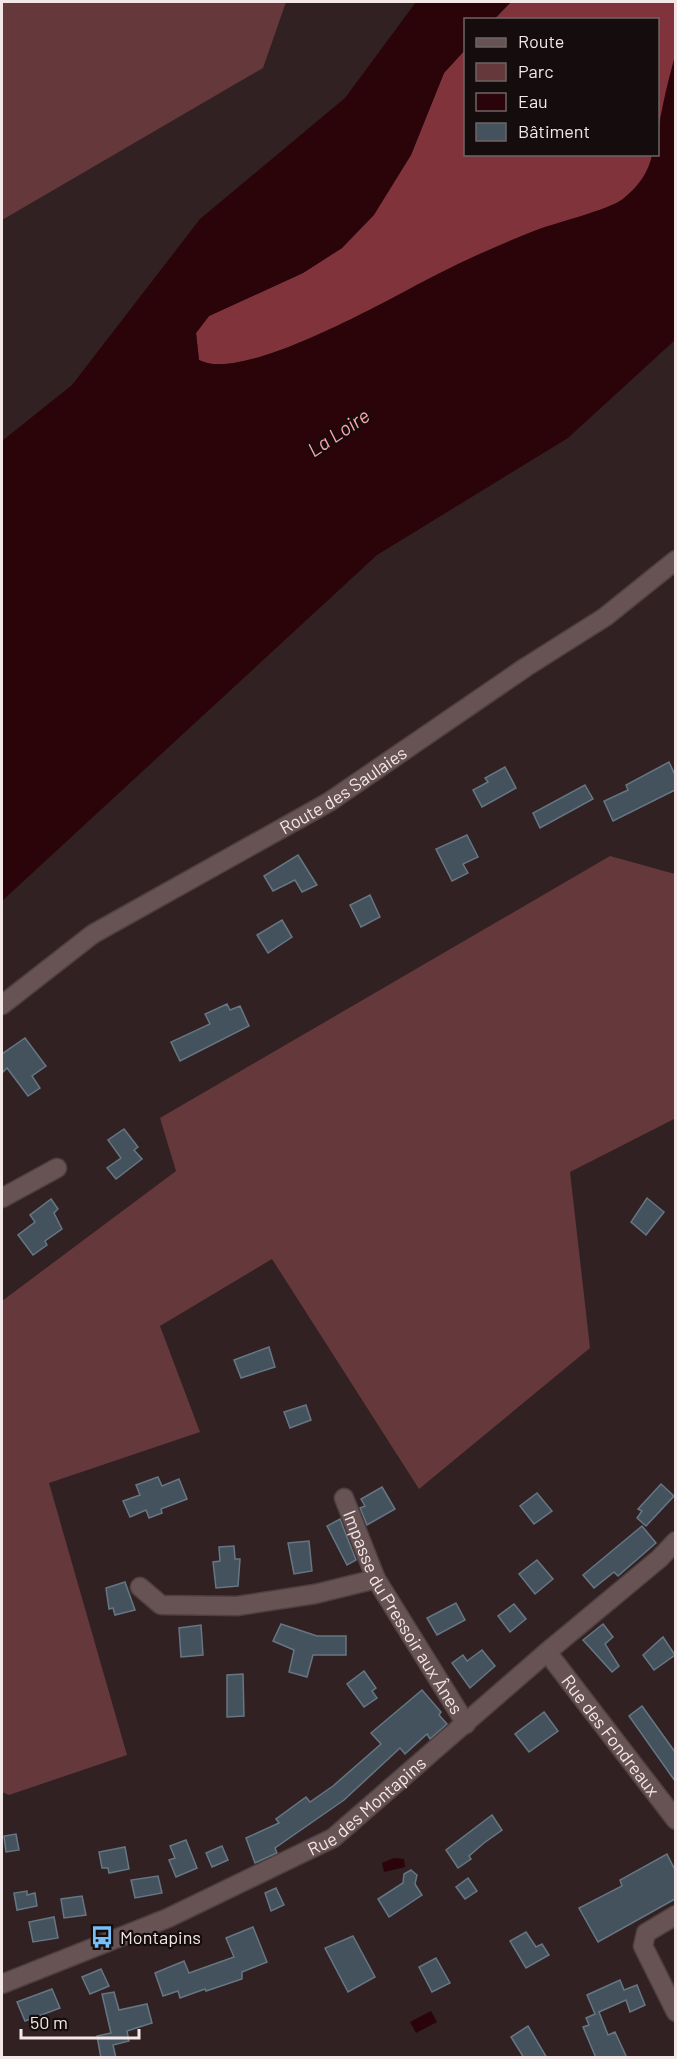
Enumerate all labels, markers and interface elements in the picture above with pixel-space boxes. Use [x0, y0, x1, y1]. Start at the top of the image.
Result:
legend [464, 18, 659, 156]
text: Route [518, 30, 564, 52]
text: Parc [518, 60, 554, 82]
text: Eau [518, 90, 548, 112]
text: Bâtiment [518, 120, 590, 142]
water label: La Loire [303, 403, 373, 461]
street label: Route des Saulaies [275, 741, 411, 839]
street label: Impasse du Pressoir aux Ânes [339, 1507, 468, 1718]
street label: Rue des Fondreaux [557, 1670, 665, 1801]
street label: Rue des Montapins [304, 1751, 430, 1860]
bus stop icon: Montapins [89, 1924, 115, 1950]
place label: Montapins [120, 1926, 201, 1948]
scale bar [21, 2002, 140, 2040]
text: 50 m [30, 2011, 68, 2033]

